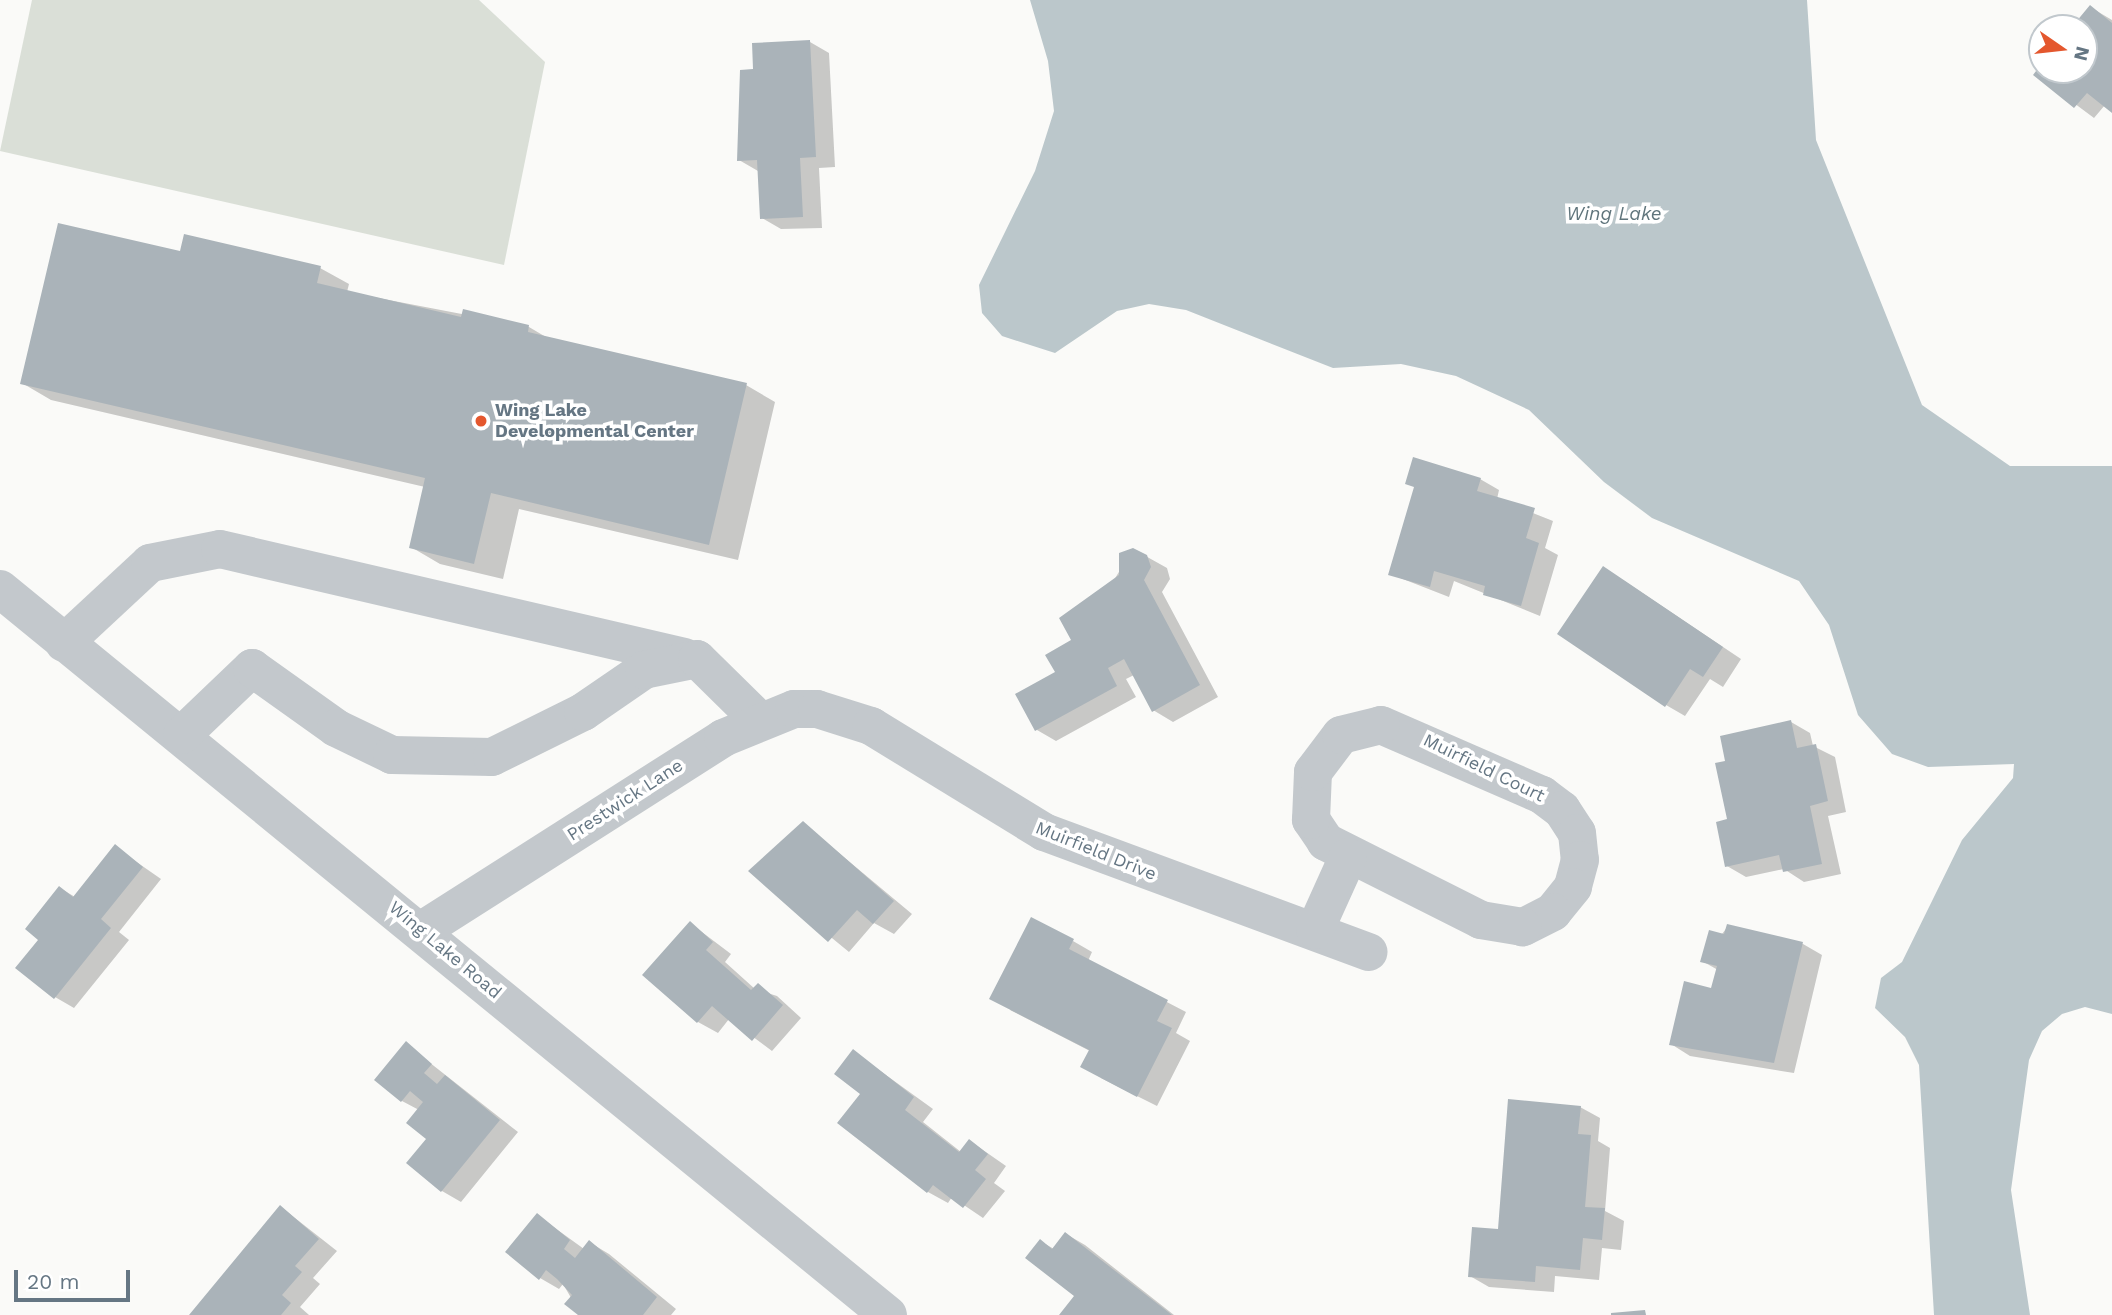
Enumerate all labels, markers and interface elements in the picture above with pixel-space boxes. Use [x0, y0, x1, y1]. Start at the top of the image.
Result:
north arrow [2028, 14, 2098, 84]
text: N [2069, 44, 2095, 63]
water label: Wing Lake [1566, 203, 1662, 225]
place label: Wing Lake Developmental Center [495, 400, 694, 442]
marker: Wing Lake Developmental Center [473, 413, 489, 429]
street label: Muirfield Court [1420, 729, 1548, 807]
street label: Prestwick Lane [563, 754, 687, 846]
street label: Muirfield Drive [1032, 817, 1160, 885]
street label: Wing Lake Road [384, 897, 506, 1003]
scale bar [18, 1256, 133, 1300]
text: 20 m [27, 1269, 79, 1294]

